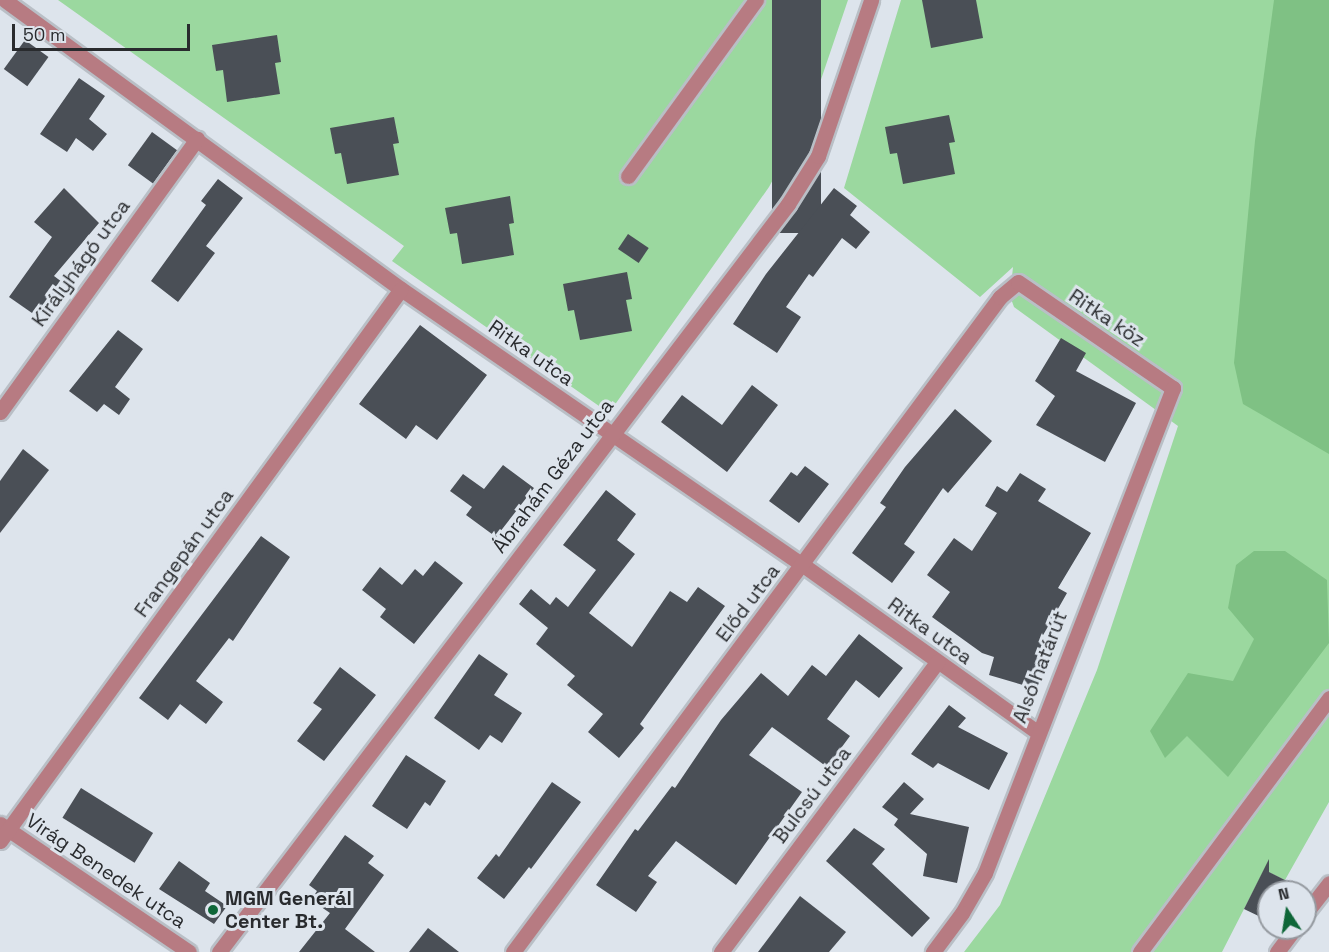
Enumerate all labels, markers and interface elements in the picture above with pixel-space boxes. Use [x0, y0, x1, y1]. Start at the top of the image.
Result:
scale bar [15, 12, 194, 50]
text: 50 m [23, 23, 65, 46]
street label: Királyhágó utca [27, 195, 135, 331]
street label: Ritka köz [1064, 284, 1150, 352]
street label: Ritka utca [484, 315, 578, 391]
street label: Ábrahám Géza utca [487, 394, 619, 558]
street label: Frangepán utca [129, 484, 239, 622]
street label: Előd utca [711, 559, 785, 647]
street label: Ritka utca [883, 592, 977, 670]
street label: Alsó határút [1008, 607, 1072, 727]
street label: Bulcsú utca [768, 742, 856, 848]
street label: Virág Benedek utca [21, 808, 191, 934]
north arrow [1257, 880, 1317, 940]
text: N [1276, 882, 1291, 905]
place label: MGM Generál Center Bt. [225, 886, 352, 933]
marker: MGM Generál Center Bt. [206, 903, 220, 917]

